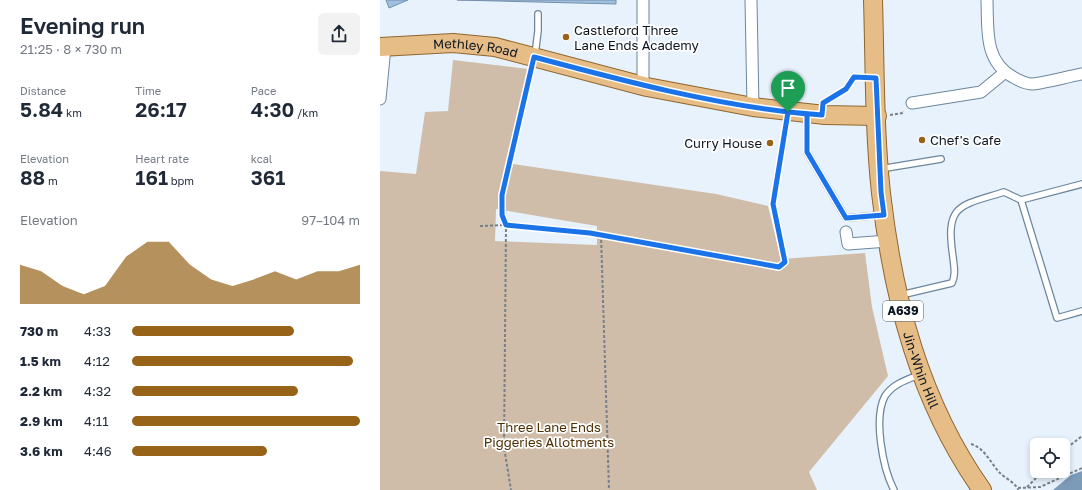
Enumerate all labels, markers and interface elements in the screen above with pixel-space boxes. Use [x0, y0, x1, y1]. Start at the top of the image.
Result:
text: Evening run [20, 12, 145, 39]
button: share [318, 13, 360, 55]
place label: Castleford Three Lane Ends Academy [574, 22, 700, 53]
marker: Castleford Three Lane Ends Academy [561, 32, 571, 42]
street label: Methley Road [433, 35, 520, 61]
text: 21:25 · 8 × 730 m [20, 41, 122, 57]
pin [771, 71, 805, 112]
icon: arrive [777, 77, 799, 99]
text: Distance [20, 84, 66, 97]
text: Time [135, 84, 161, 97]
text: Pace [251, 84, 276, 97]
text: 5.84 [20, 97, 63, 121]
text: 26:17 [135, 97, 187, 121]
text: 4:30 [251, 97, 294, 121]
text: km [63, 106, 82, 119]
text: /km [294, 106, 318, 119]
place label: Chef's Cafe [930, 132, 1001, 148]
place label: Curry House [684, 135, 762, 151]
marker: Chef's Cafe [917, 135, 927, 145]
marker: Curry House [765, 138, 775, 148]
text: Elevation [20, 152, 69, 165]
text: Heart rate [135, 152, 189, 165]
text: kcal [251, 152, 272, 165]
text: 88 [20, 165, 45, 189]
text: 161 [135, 165, 168, 189]
text: 361 [251, 165, 285, 189]
text: m [45, 174, 58, 187]
text: bpm [168, 174, 194, 187]
text: Elevation [20, 212, 78, 228]
text: 97–104 m [301, 212, 360, 228]
road number: A639 [883, 301, 923, 321]
text: 730 m [20, 323, 58, 339]
text: 4:33 [84, 323, 111, 339]
street label: Jin-Whin Hill [900, 330, 943, 411]
text: 1.5 km [20, 353, 61, 369]
text: 4:12 [84, 353, 110, 369]
text: 2.2 km [20, 383, 62, 399]
text: 4:32 [84, 383, 111, 399]
text: 2.9 km [20, 413, 63, 429]
text: 4:11 [84, 413, 108, 429]
park label: Three Lane Ends Piggeries Allotments [484, 419, 614, 450]
map controls [1030, 438, 1070, 478]
button: locate [1030, 438, 1070, 478]
text: 3.6 km [20, 443, 63, 459]
text: 4:46 [84, 443, 112, 459]

